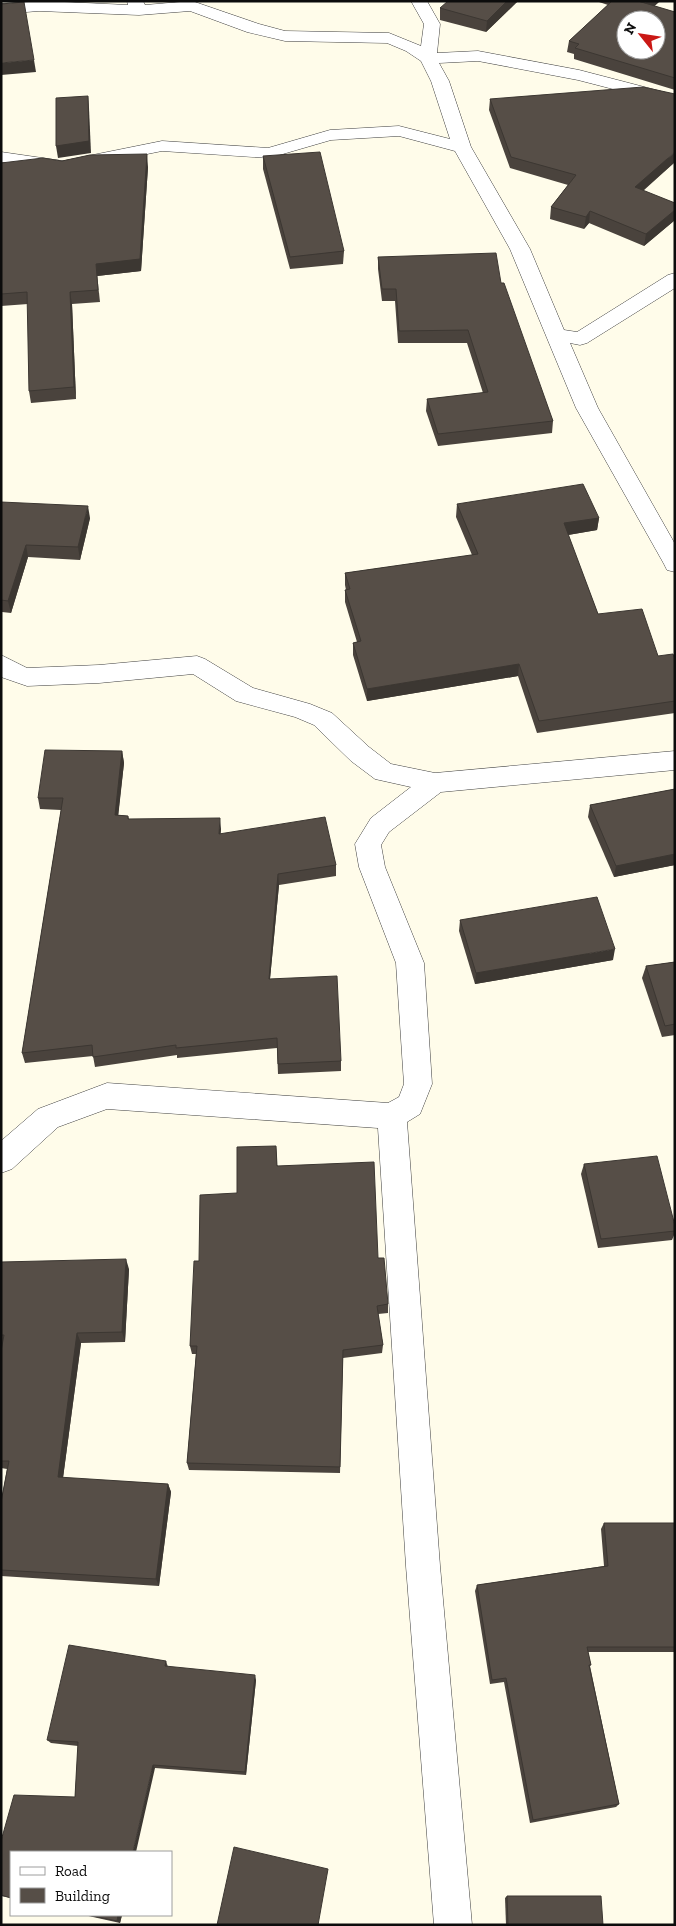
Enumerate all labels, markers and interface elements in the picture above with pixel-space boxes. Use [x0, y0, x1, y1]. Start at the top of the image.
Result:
north arrow [616, 10, 666, 60]
text: N [620, 20, 640, 38]
legend [10, 1851, 172, 1916]
text: Road [55, 1862, 88, 1880]
text: Building [55, 1887, 110, 1905]

